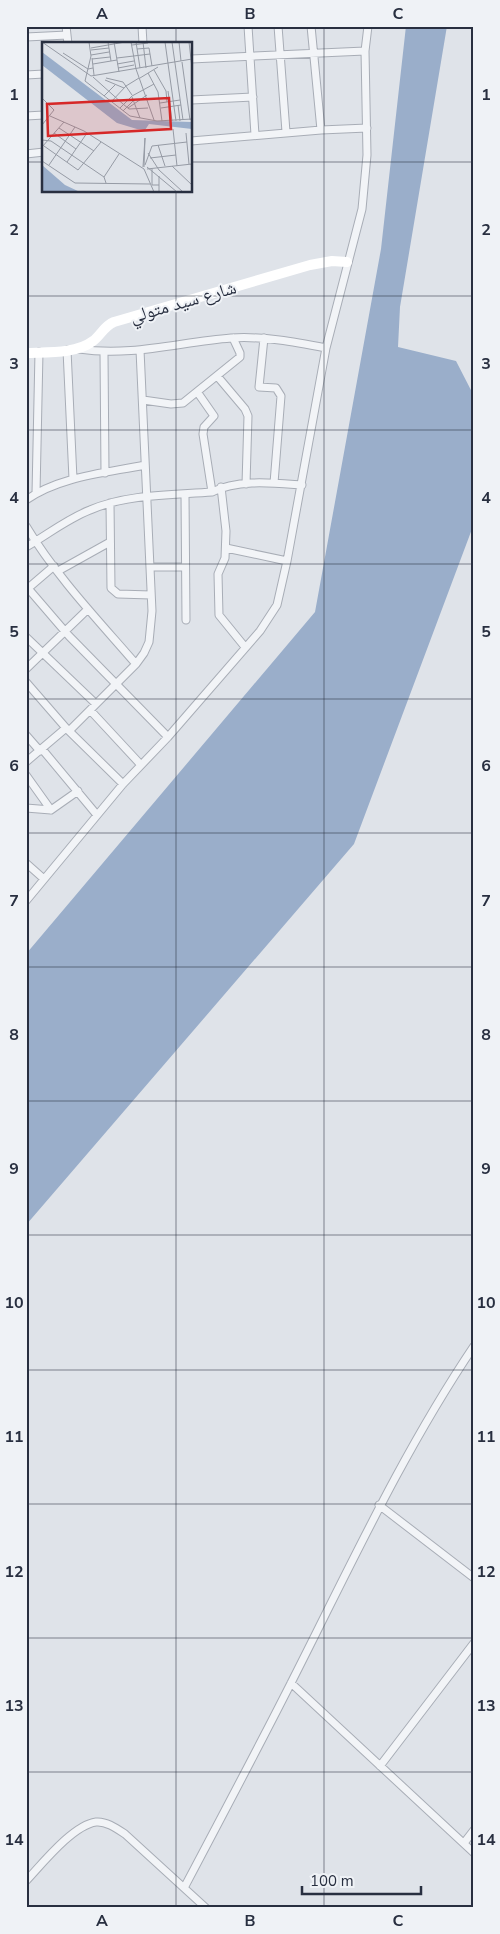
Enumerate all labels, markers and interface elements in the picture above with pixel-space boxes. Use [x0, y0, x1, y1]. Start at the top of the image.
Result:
text: A [96, 3, 108, 25]
text: B [244, 3, 256, 25]
text: C [393, 3, 404, 25]
inset map [42, 42, 192, 192]
text: 1 [9, 84, 19, 106]
text: 1 [481, 84, 491, 106]
text: 2 [9, 219, 19, 241]
text: 2 [481, 219, 491, 241]
street label: شارع سيد متولي [127, 275, 240, 331]
text: 3 [9, 353, 19, 375]
text: 3 [481, 353, 491, 375]
text: 4 [9, 487, 19, 509]
text: 4 [481, 487, 491, 509]
text: 5 [9, 621, 19, 643]
text: 5 [481, 621, 491, 643]
text: 6 [9, 755, 19, 777]
text: 6 [481, 755, 491, 777]
text: 7 [9, 890, 19, 912]
text: 7 [481, 890, 491, 912]
text: 8 [9, 1024, 19, 1046]
text: 8 [481, 1024, 491, 1046]
text: 9 [9, 1158, 19, 1180]
text: 9 [481, 1158, 491, 1180]
text: 10 [4, 1292, 24, 1314]
text: 10 [476, 1292, 496, 1314]
text: 11 [4, 1426, 24, 1448]
text: 11 [476, 1426, 496, 1448]
text: 12 [4, 1561, 24, 1583]
text: 12 [476, 1561, 496, 1583]
text: 13 [4, 1695, 24, 1717]
text: 13 [476, 1695, 496, 1717]
text: 14 [4, 1829, 24, 1851]
text: 14 [476, 1829, 496, 1851]
scale bar [302, 1864, 421, 1896]
text: 100 m [310, 1871, 354, 1891]
text: A [96, 1910, 108, 1932]
text: B [244, 1910, 256, 1932]
text: C [393, 1910, 404, 1932]

